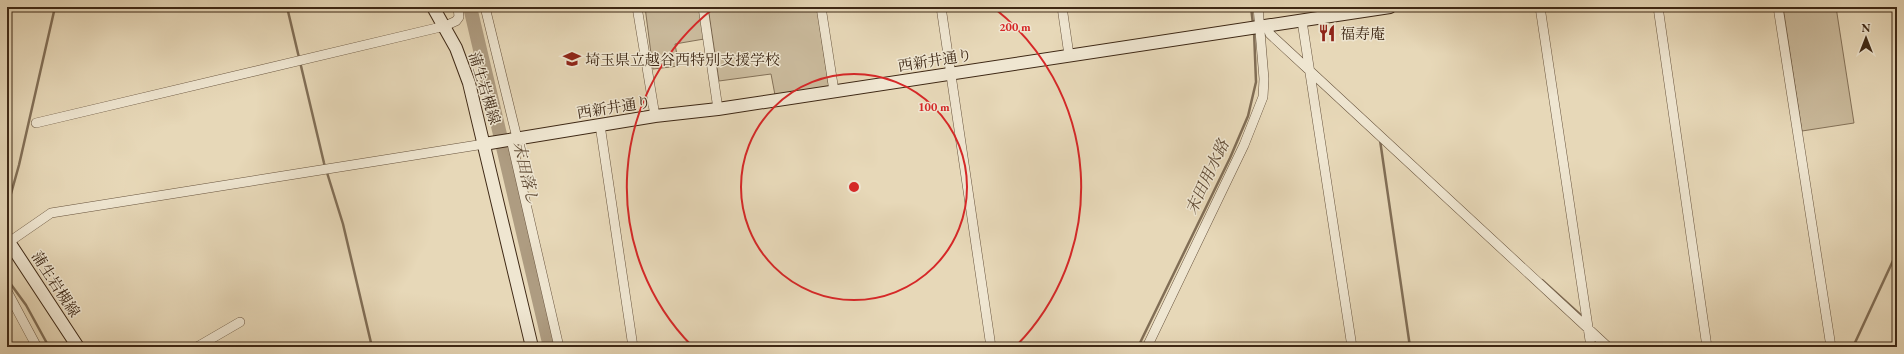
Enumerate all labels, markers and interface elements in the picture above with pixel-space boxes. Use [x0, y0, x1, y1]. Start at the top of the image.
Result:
north arrow [1846, 18, 1886, 58]
text: 200 m [999, 19, 1031, 35]
text: N [1862, 21, 1871, 35]
restaurant icon: 福寿庵 [1317, 23, 1337, 43]
place label: 福寿庵 [1340, 24, 1385, 43]
street label: 西新井通り [896, 45, 974, 75]
street label: 蒲生岩槻線 [465, 49, 505, 127]
school or university icon: 埼玉県立越谷西特別支援学校 [562, 49, 582, 69]
place label: 埼玉県立越谷西特別支援学校 [585, 50, 780, 69]
street label: 西新井通り [575, 92, 653, 122]
text: 100 m [918, 99, 950, 115]
water label: 末田用水路 [1181, 135, 1234, 218]
water label: 末田落し [509, 139, 543, 207]
centre of rings [847, 180, 861, 194]
street label: 蒲生岩槻線 [28, 247, 84, 321]

